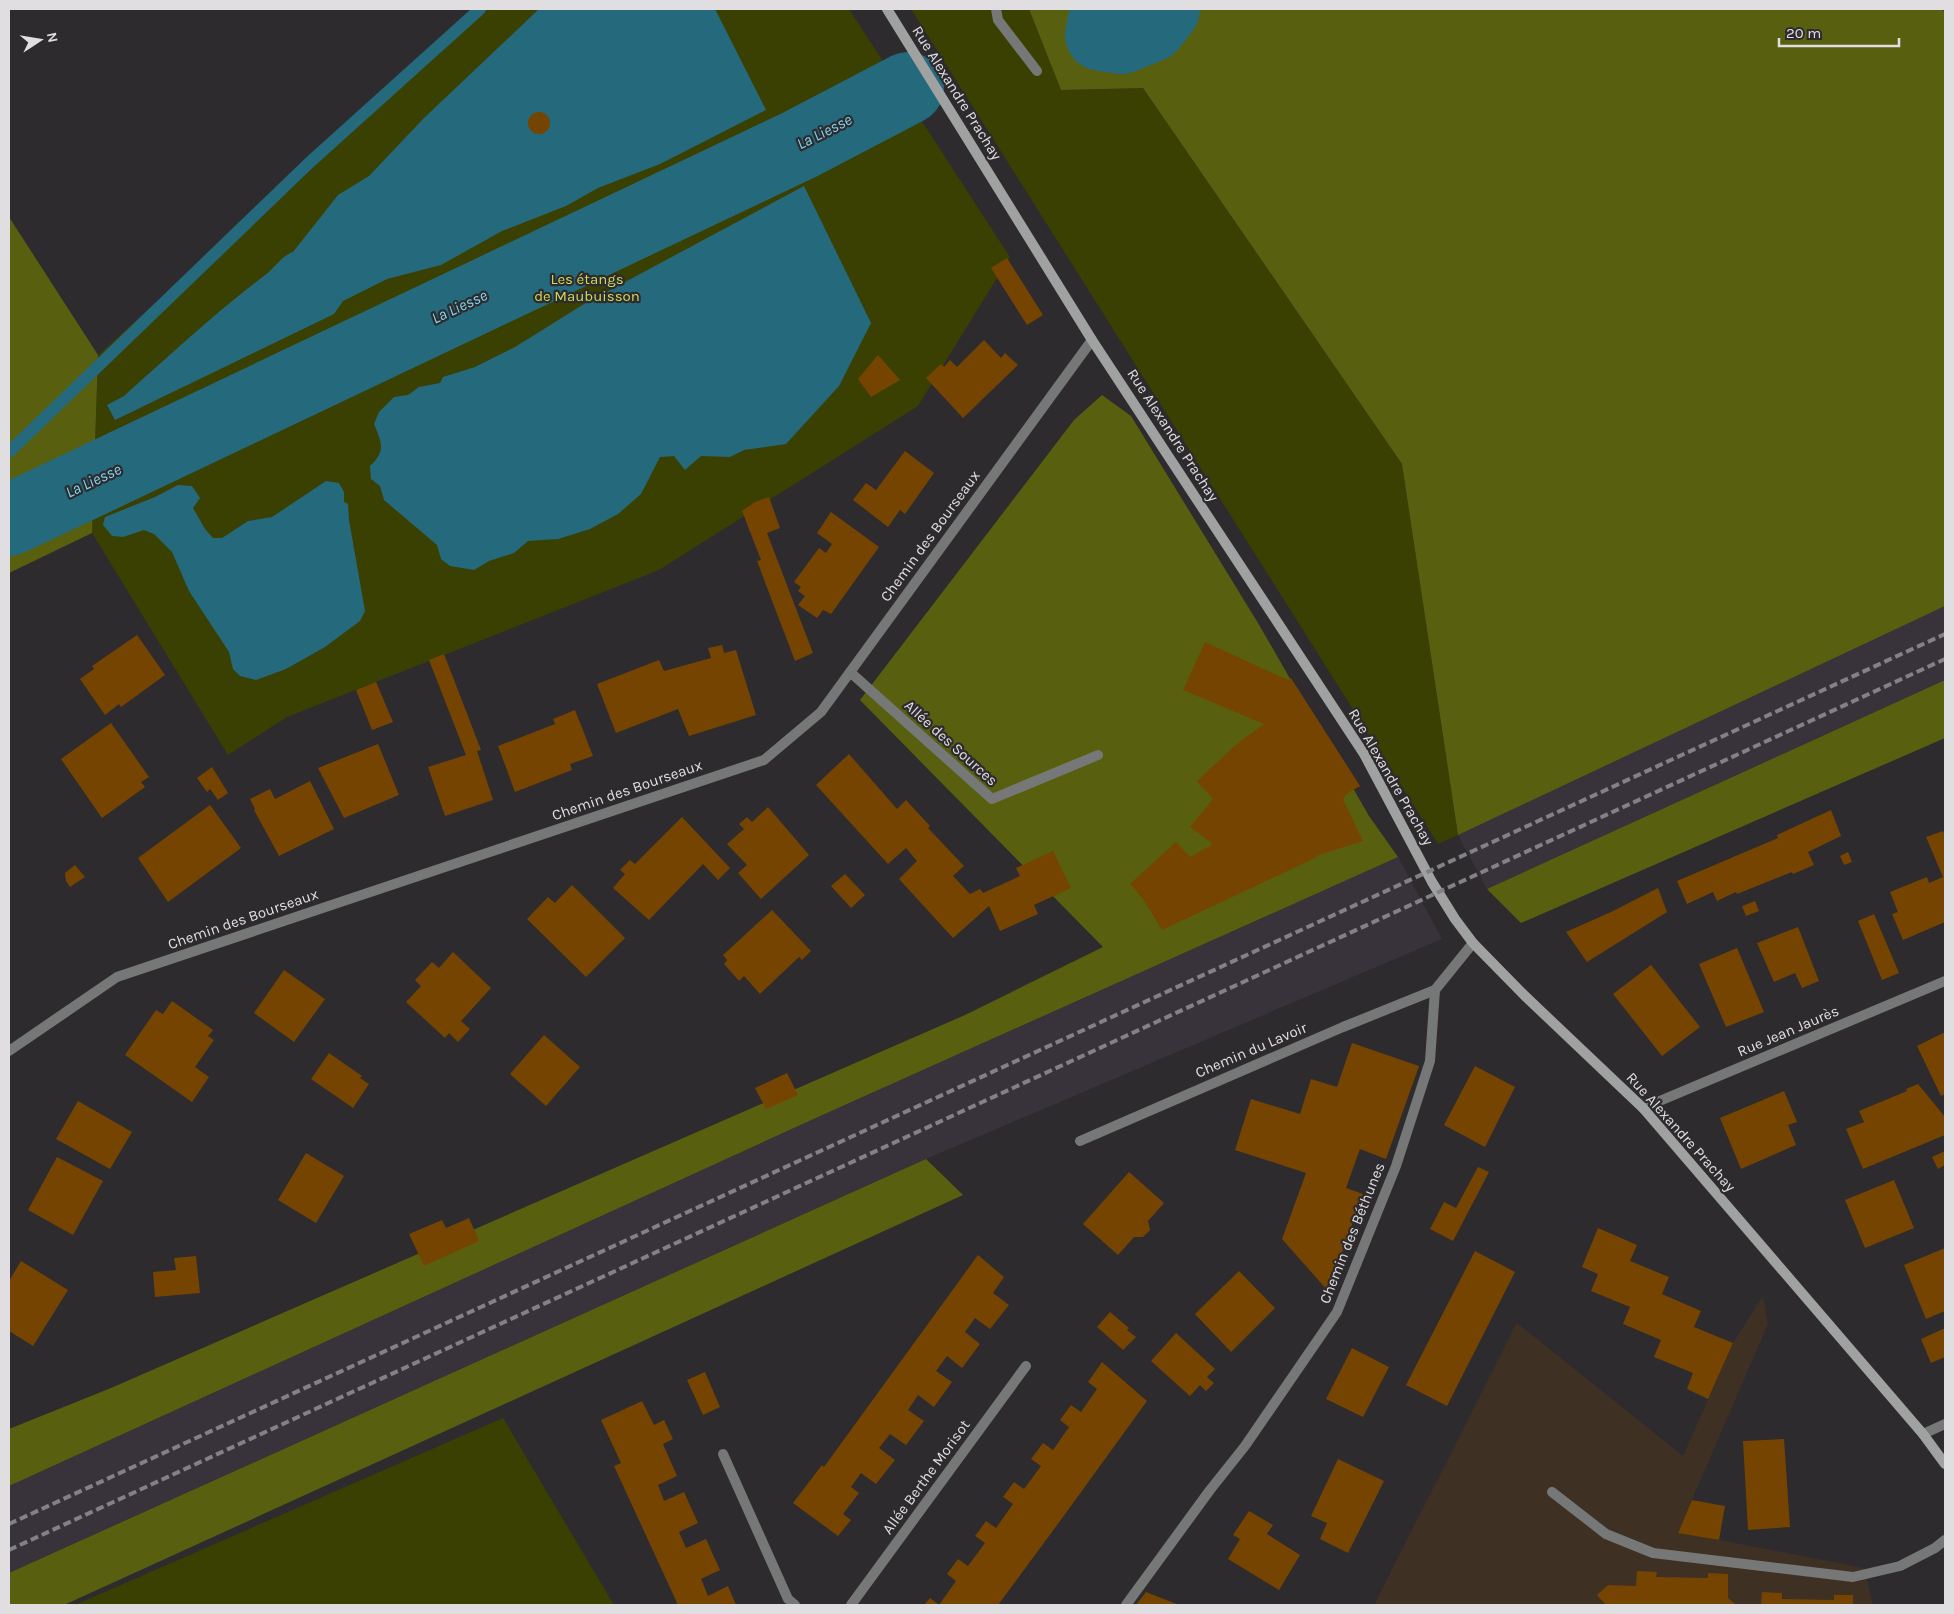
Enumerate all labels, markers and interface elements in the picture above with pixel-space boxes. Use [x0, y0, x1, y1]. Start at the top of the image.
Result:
north arrow [15, 15, 65, 65]
scale bar [1779, 15, 1899, 47]
street label: Rue Alexandre Prachay [908, 23, 1006, 163]
text: 20 m [1786, 24, 1821, 42]
text: N [43, 31, 62, 44]
water label: La Liesse [794, 109, 855, 153]
park label: Les étangs de Maubuisson [534, 270, 640, 305]
water label: La Liesse [428, 285, 491, 328]
street label: Rue Alexandre Prachay [1123, 365, 1223, 505]
water label: La Liesse [62, 459, 125, 502]
street label: Chemin des Bourseaux [876, 467, 984, 605]
street label: Allée des Sources [901, 696, 1001, 790]
street label: Rue Alexandre Prachay [1345, 706, 1437, 848]
street label: Chemin des Bourseaux [549, 756, 705, 824]
street label: Chemin des Bourseaux [165, 885, 321, 953]
street label: Rue Jean Jaurès [1735, 1002, 1841, 1060]
street label: Chemin du Lavoir [1192, 1018, 1310, 1082]
street label: Rue Alexandre Prachay [1623, 1069, 1739, 1195]
street label: Chemin des Béthunes [1315, 1160, 1389, 1306]
street label: Allée Berthe Morisot [878, 1416, 974, 1538]

